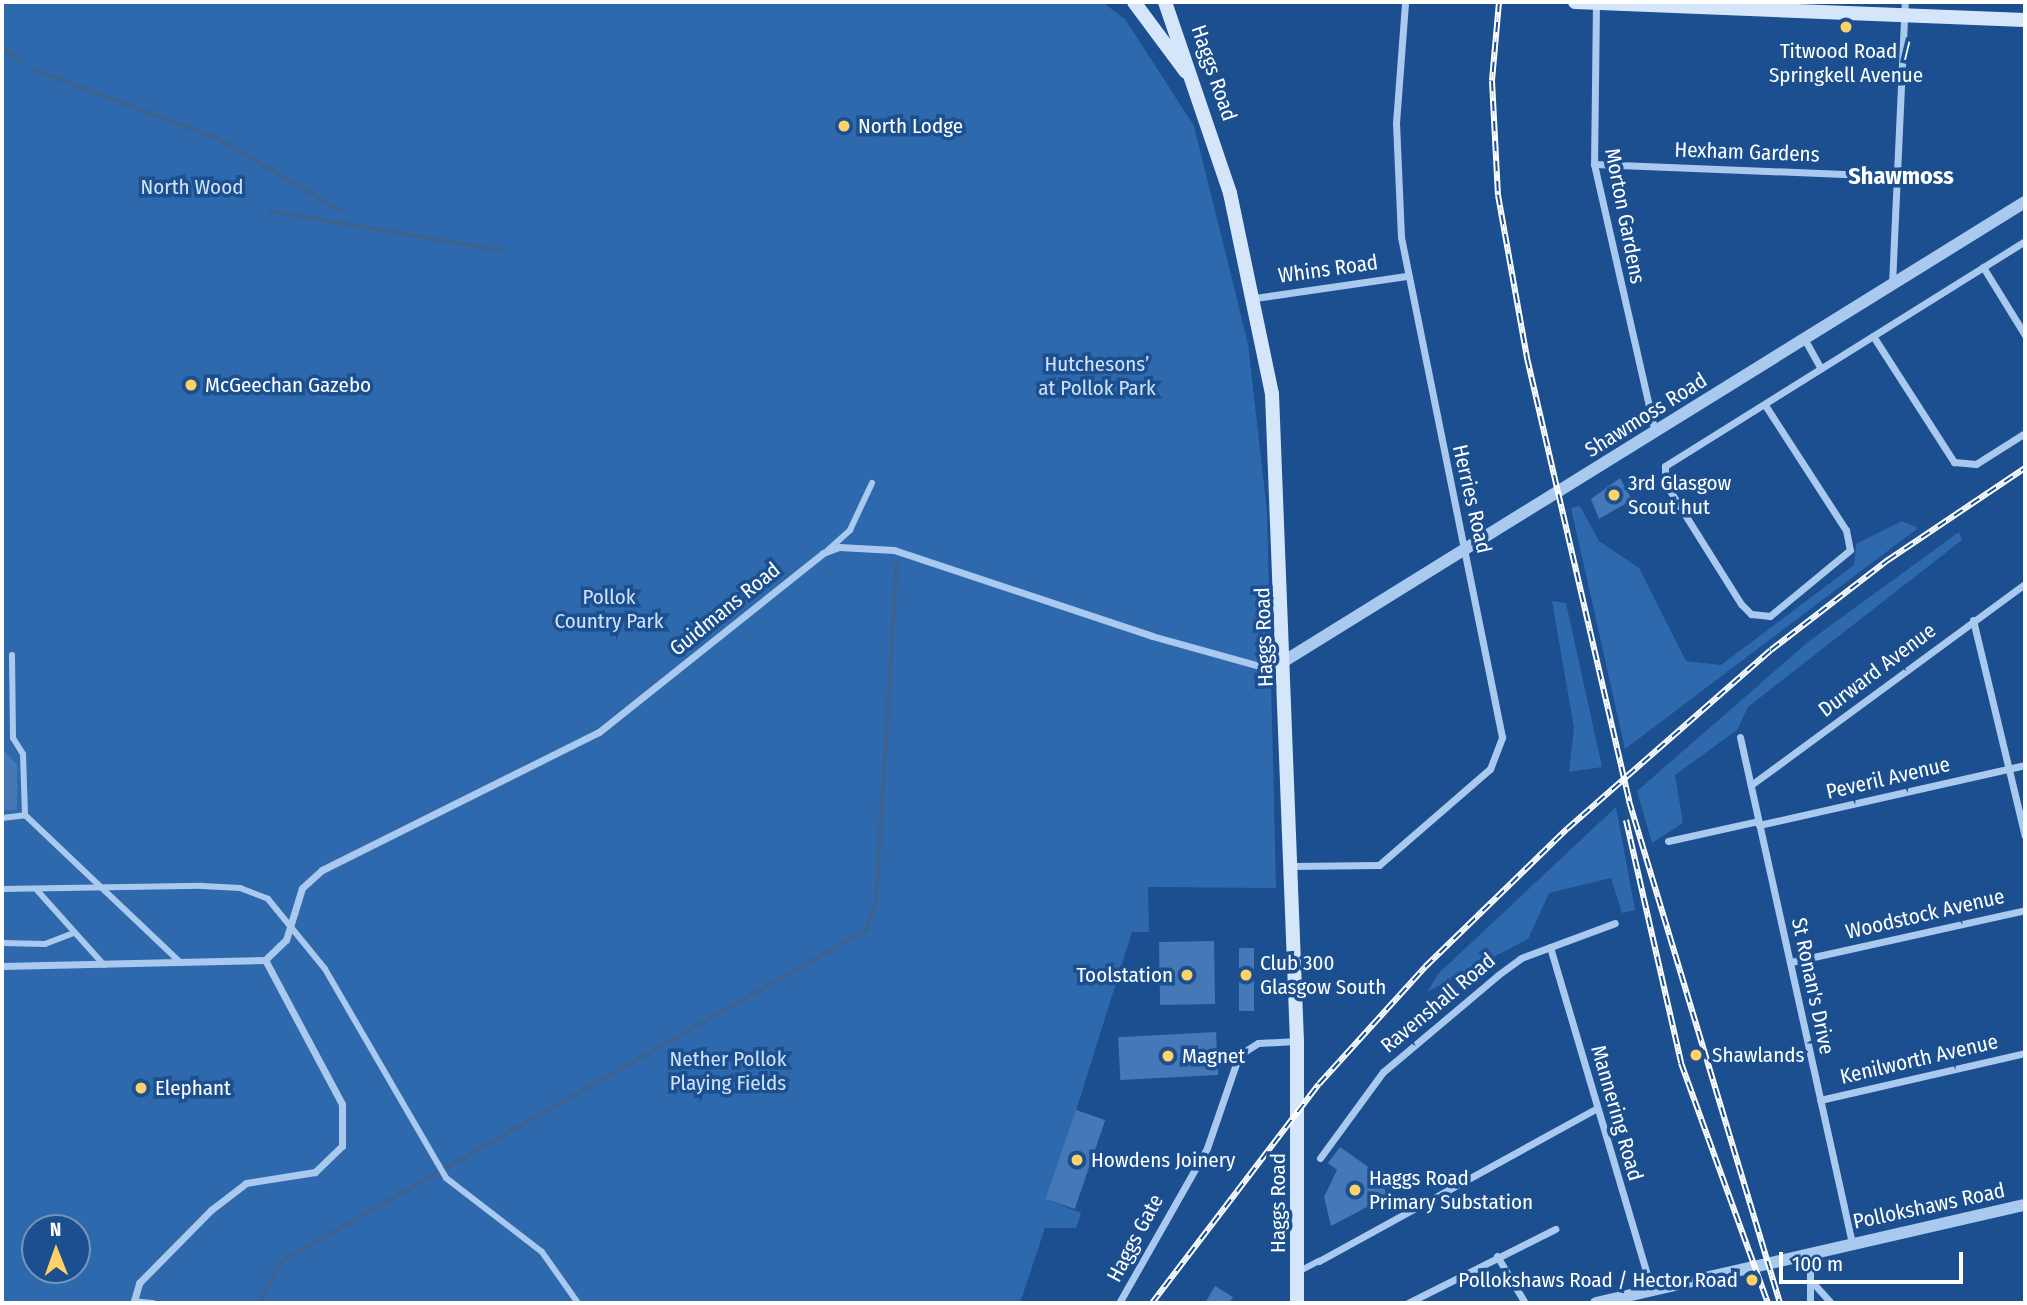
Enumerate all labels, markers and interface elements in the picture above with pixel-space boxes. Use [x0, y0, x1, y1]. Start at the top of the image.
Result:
marker: Titwood Road / Springkell Avenue [1838, 19, 1854, 35]
street label: Haggs Road [1186, 22, 1242, 124]
place label: Titwood Road / Springkell Avenue [1769, 38, 1923, 88]
place label: North Lodge [858, 113, 963, 139]
marker: North Lodge [836, 118, 852, 134]
street label: Hexham Gardens [1674, 137, 1820, 167]
street label: Morton Gardens [1600, 146, 1650, 286]
district label: Shawmoss [1848, 163, 1954, 191]
park label: North Wood [141, 174, 243, 200]
street label: Whins Road [1276, 250, 1380, 288]
park label: Hutchesons’ at Pollok Park [1038, 351, 1156, 401]
street label: Shawmoss Road [1580, 368, 1712, 462]
place label: McGeechan Gazebo [205, 372, 371, 398]
marker: McGeechan Gazebo [183, 377, 199, 393]
street label: Herries Road [1447, 442, 1497, 556]
place label: 3rd Glasgow Scout hut [1628, 470, 1731, 520]
marker: 3rd Glasgow Scout hut [1606, 487, 1622, 503]
street label: Guidmans Road [665, 557, 785, 661]
park label: Pollok Country Park [554, 584, 664, 634]
street label: Haggs Road [1250, 587, 1278, 687]
street label: Durward Avenue [1813, 618, 1941, 722]
street label: Peveril Avenue [1824, 751, 1952, 805]
street label: Woodstock Avenue [1843, 883, 2007, 945]
street label: St Ronan's Drive [1786, 915, 1840, 1057]
street label: Ravenshall Road [1376, 948, 1500, 1058]
place label: Club 300 Glasgow South [1260, 950, 1386, 1000]
place label: Toolstation [1077, 962, 1173, 988]
marker: Toolstation [1179, 967, 1195, 983]
marker: Club 300 Glasgow South [1238, 967, 1254, 983]
street label: Kenilworth Avenue [1838, 1029, 2000, 1089]
street label: Mannering Road [1586, 1042, 1648, 1184]
place label: Shawlands [1712, 1042, 1804, 1068]
place label: Magnet [1182, 1043, 1245, 1069]
marker: Shawlands [1686, 1045, 1706, 1065]
park label: Nether Pollok Playing Fields [670, 1046, 786, 1096]
marker: Magnet [1160, 1048, 1176, 1064]
place label: Elephant [155, 1075, 231, 1101]
marker: Elephant [133, 1080, 149, 1096]
place label: Howdens Joinery [1091, 1147, 1235, 1173]
marker: Howdens Joinery [1069, 1152, 1085, 1168]
street label: Haggs Road [1265, 1153, 1291, 1253]
place label: Haggs Road Primary Substation [1369, 1165, 1533, 1215]
street label: Pollokshaws Road [1851, 1178, 2007, 1234]
marker: Haggs Road Primary Substation [1347, 1182, 1363, 1198]
street label: Haggs Gate [1101, 1190, 1169, 1286]
north arrow [21, 1214, 91, 1284]
text: N [50, 1218, 62, 1241]
scale bar [1782, 1238, 1966, 1282]
text: 100 m [1792, 1251, 1843, 1277]
place label: Pollokshaws Road / Hector Road [1458, 1267, 1738, 1293]
marker: Pollokshaws Road / Hector Road [1744, 1272, 1760, 1288]

